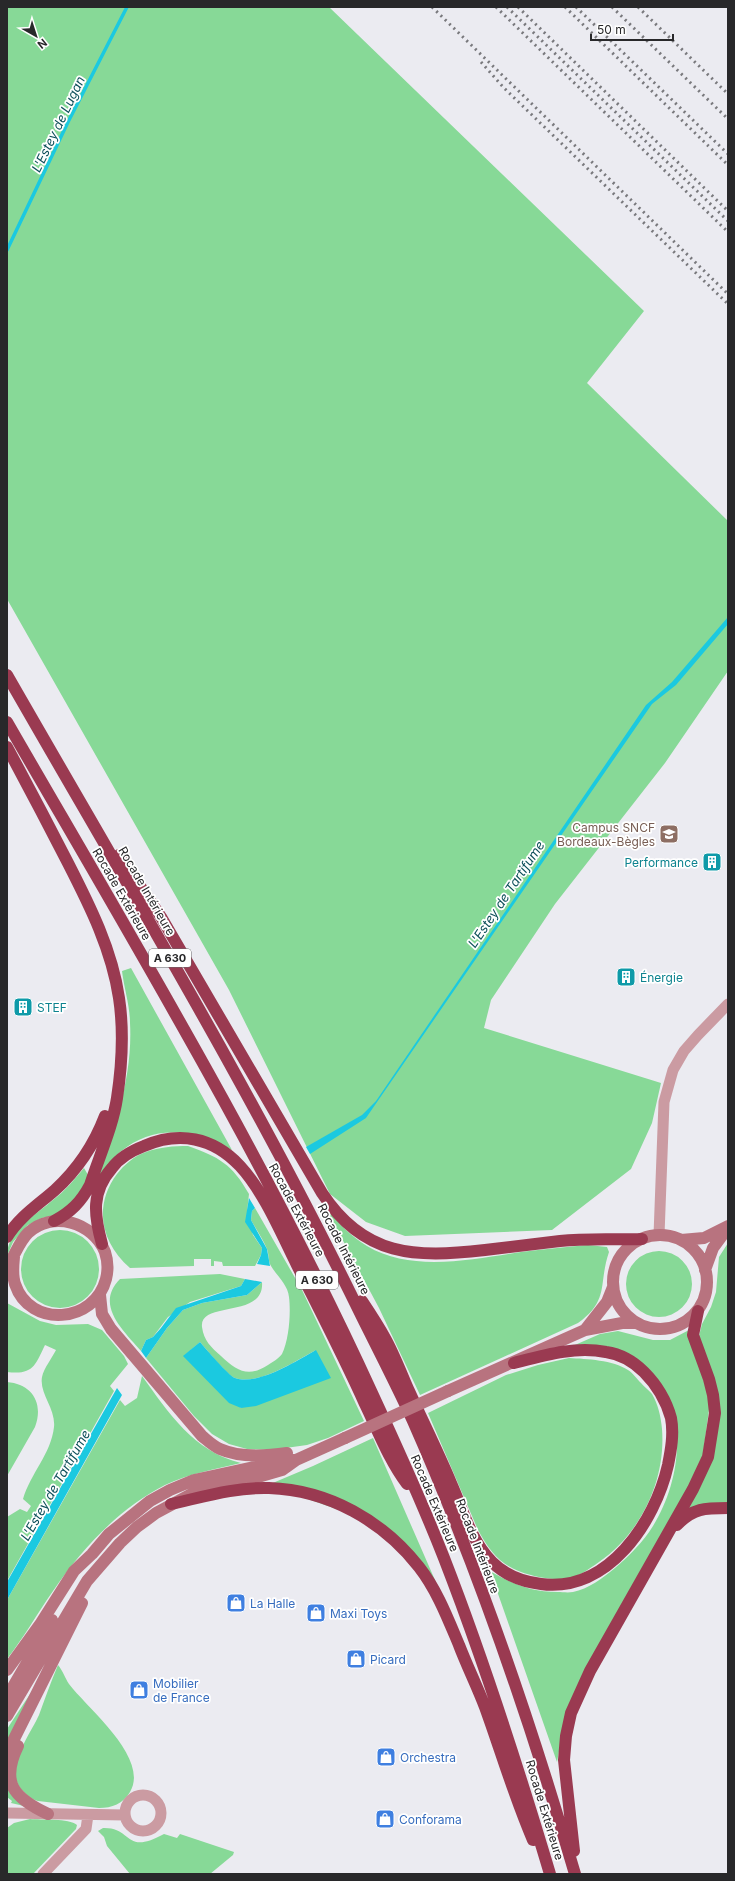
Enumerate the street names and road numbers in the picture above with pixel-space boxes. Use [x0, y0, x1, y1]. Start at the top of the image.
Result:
street label: Rocade Intérieure [115, 844, 179, 938]
street label: Rocade Extérieure [90, 845, 154, 943]
road number: A 630 [149, 949, 191, 967]
street label: Rocade Extérieure [266, 1161, 328, 1259]
street label: Rocade Intérieure [315, 1201, 373, 1297]
road number: A 630 [296, 1271, 338, 1289]
street label: Rocade Extérieure [408, 1452, 462, 1554]
street label: Rocade Intérieure [453, 1496, 503, 1596]
street label: Rocade Extérieure [523, 1758, 567, 1862]

